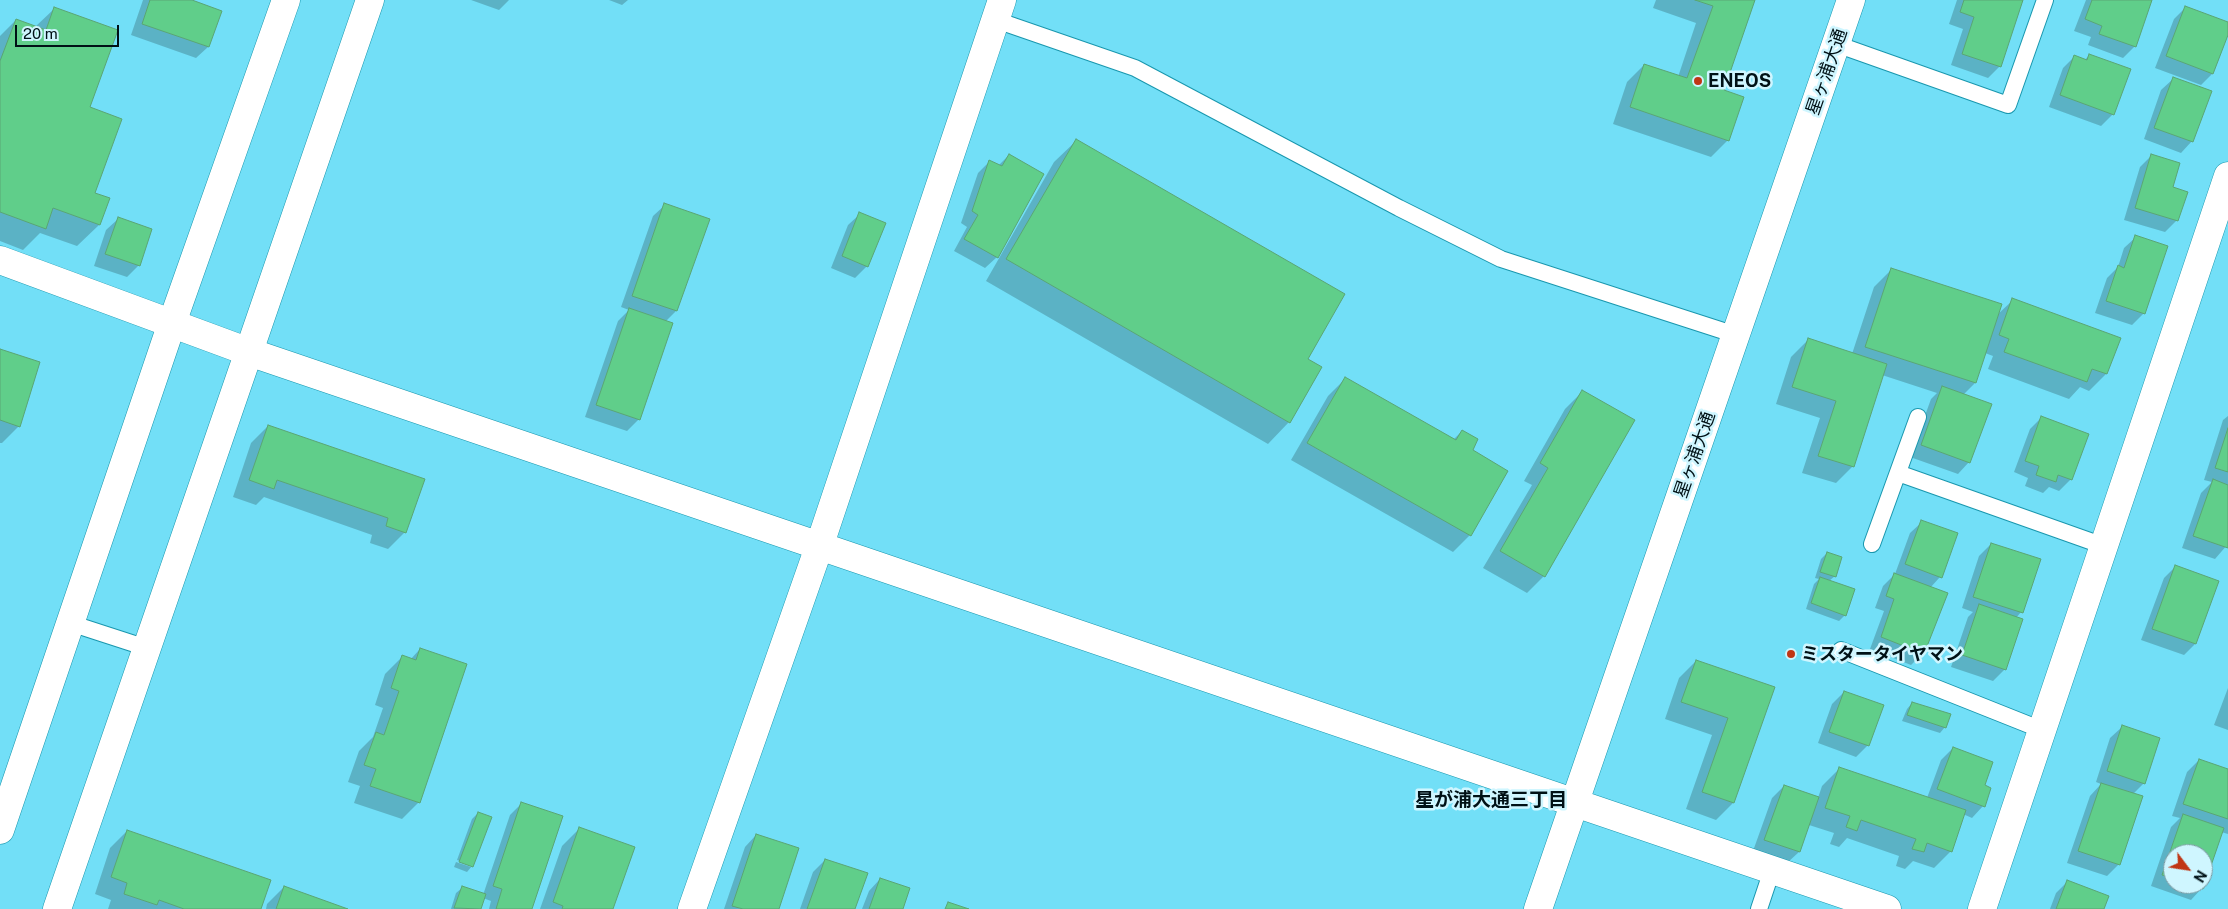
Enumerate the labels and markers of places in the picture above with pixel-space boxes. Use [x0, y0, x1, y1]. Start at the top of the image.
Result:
place label: ENEOS [1708, 70, 1771, 92]
marker: ENEOS [1692, 75, 1704, 87]
place label: ミスタータイヤマン [1801, 643, 1963, 665]
marker: ミスタータイヤマン [1785, 648, 1797, 660]

